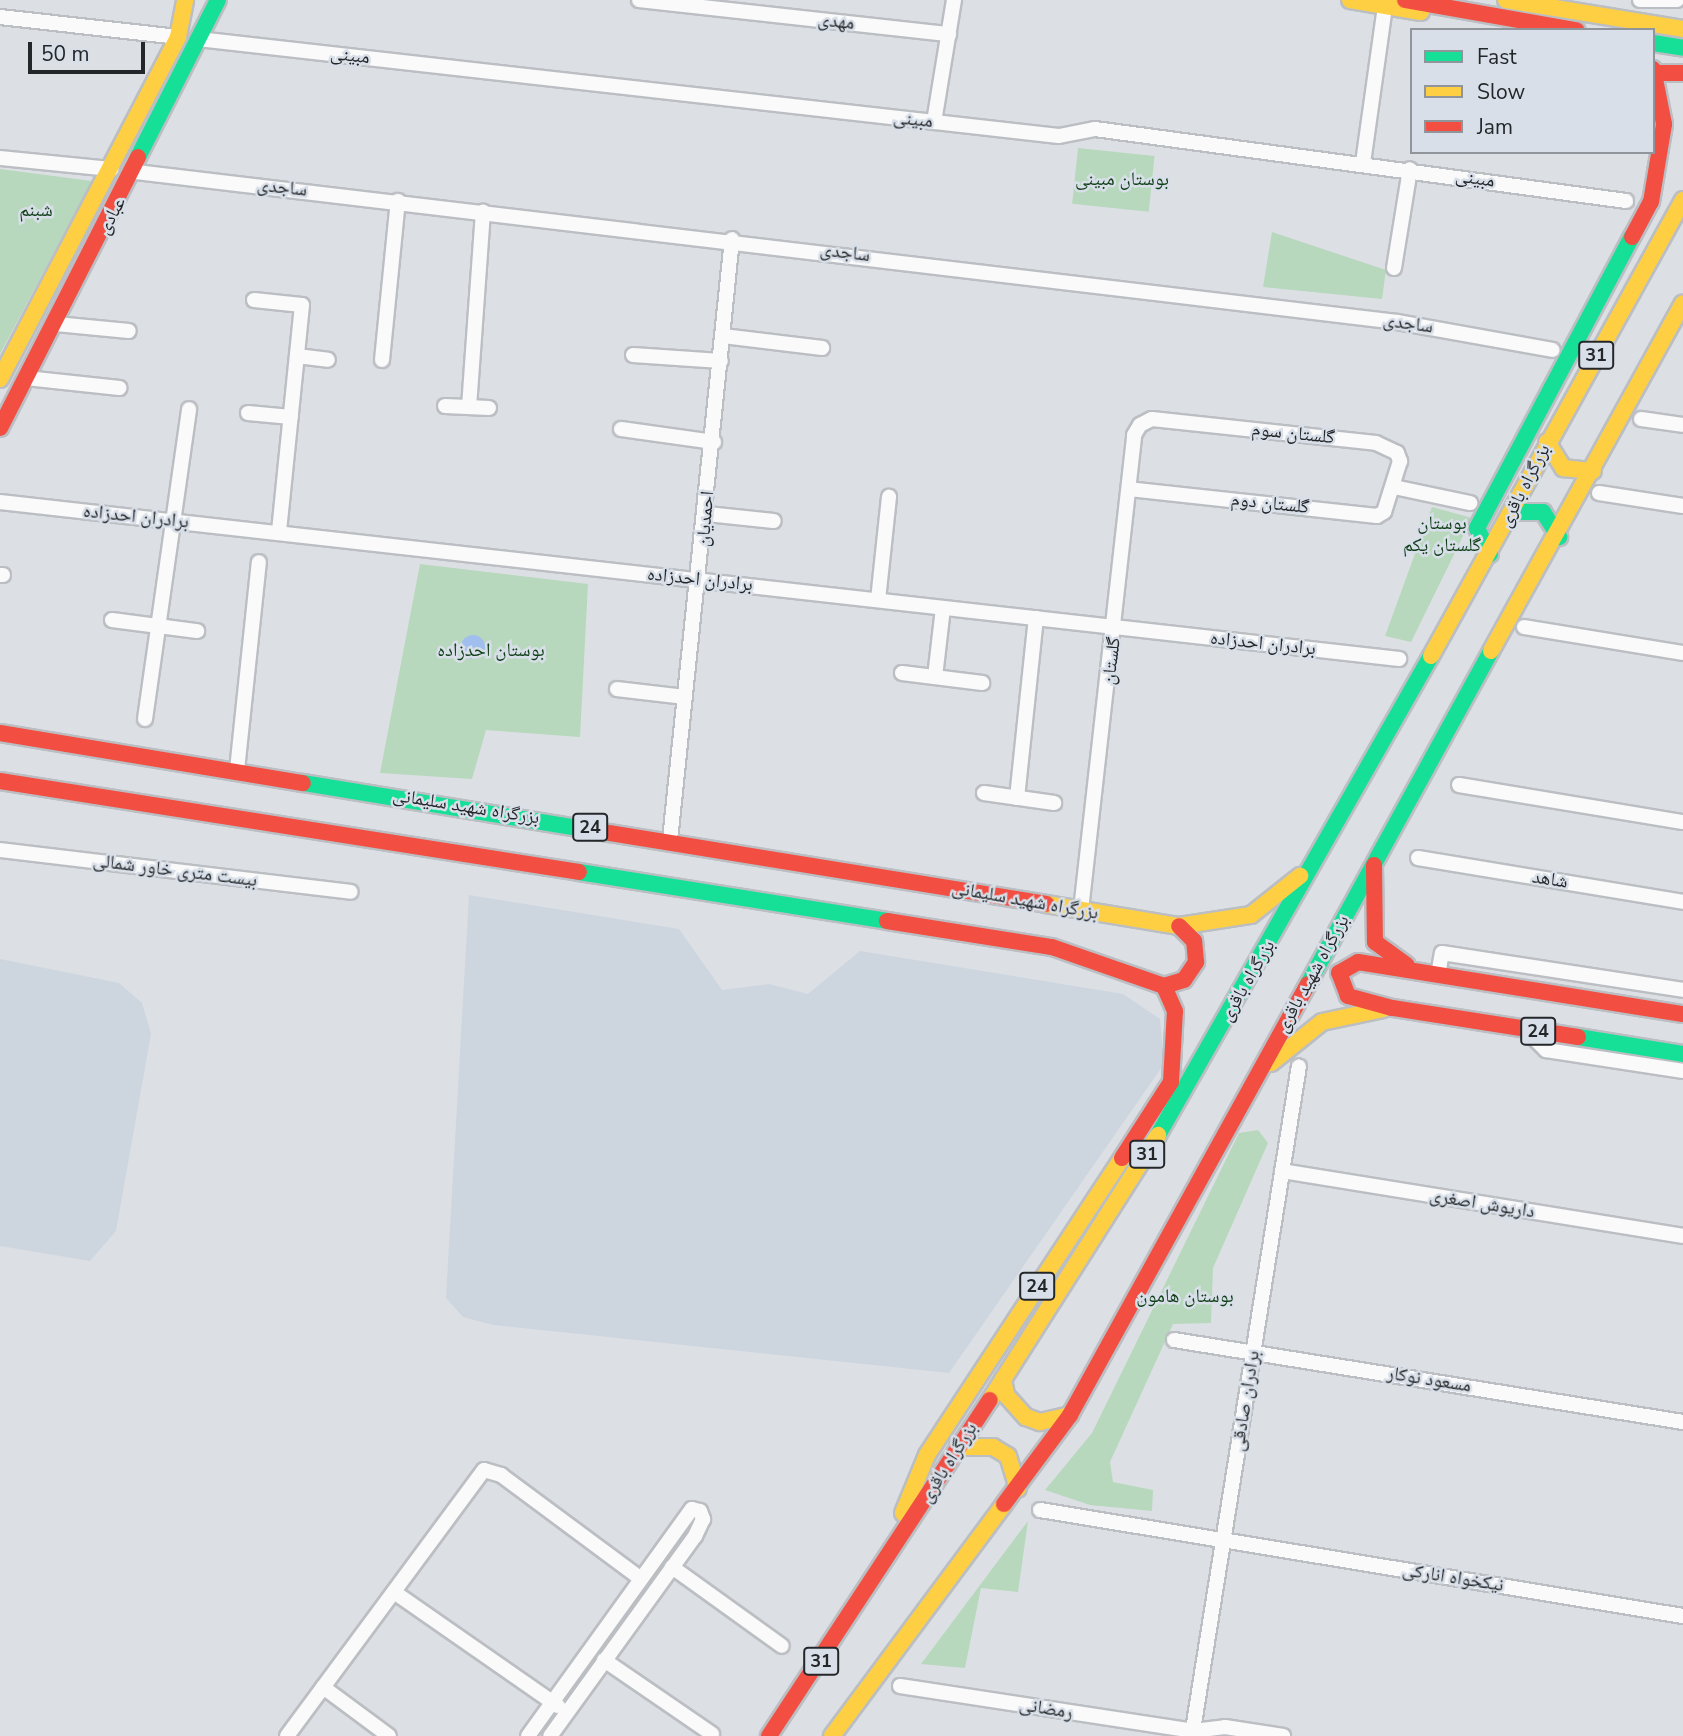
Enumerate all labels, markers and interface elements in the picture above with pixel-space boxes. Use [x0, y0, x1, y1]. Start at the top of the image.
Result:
street label: مهدی [817, 9, 855, 35]
scale bar [32, 28, 149, 72]
legend [1410, 28, 1655, 154]
text: 50 m [41, 40, 90, 68]
street label: مبینی [329, 43, 371, 69]
text: Fast [1477, 43, 1517, 71]
text: Slow [1477, 78, 1525, 106]
street label: مبینی [892, 107, 934, 133]
text: Jam [1477, 113, 1513, 141]
street label: مبینی [1454, 165, 1496, 193]
park label: بوستان مبینی [1075, 169, 1169, 191]
street label: ساجدی [256, 174, 308, 202]
street label: عبادی [93, 193, 131, 239]
park label: شبنم [19, 200, 53, 222]
street label: ساجدی [819, 239, 871, 267]
street label: ساجدی [1382, 309, 1434, 339]
road number: 31 [1577, 340, 1615, 370]
street label: گلستان سوم [1250, 418, 1336, 450]
street label: بزرگراه باقری [1494, 441, 1556, 531]
street label: گلستان دوم [1230, 489, 1310, 519]
street label: احمدیان [692, 490, 720, 548]
street label: برادران احدزاده [82, 500, 190, 534]
park label: بوستان گلستان یکم [1403, 513, 1481, 557]
street label: برادران احدزاده [646, 563, 754, 597]
street label: برادران احدزاده [1209, 627, 1317, 661]
street label: گلستان [1098, 636, 1126, 686]
park label: بوستان احدزاده [437, 640, 545, 662]
street label: بزرگراه شهید سلیمانی [391, 784, 541, 830]
road number: 24 [571, 812, 609, 842]
street label: بیست متری خاور شمالی [92, 850, 258, 892]
street label: شاهد [1530, 866, 1570, 894]
street label: بزرگراه شهید سلیمانی [950, 877, 1100, 925]
street label: بزرگراه شهید باقری [1271, 911, 1355, 1037]
street label: بزرگراه باقری [1216, 936, 1280, 1026]
road number: 24 [1519, 1016, 1557, 1046]
road number: 31 [1128, 1140, 1166, 1168]
street label: داریوش اصغری [1428, 1184, 1536, 1224]
road number: 24 [1018, 1272, 1056, 1301]
park label: بوستان هامون [1136, 1286, 1234, 1308]
street label: برادران صادقی [1227, 1349, 1265, 1453]
street label: مسعود نوکار [1385, 1362, 1473, 1398]
street label: بزرگراه باقری [915, 1419, 983, 1507]
street label: نیکخواه انارکی [1401, 1559, 1505, 1597]
road number: 31 [802, 1646, 840, 1676]
street label: رمضانی [1018, 1694, 1074, 1724]

